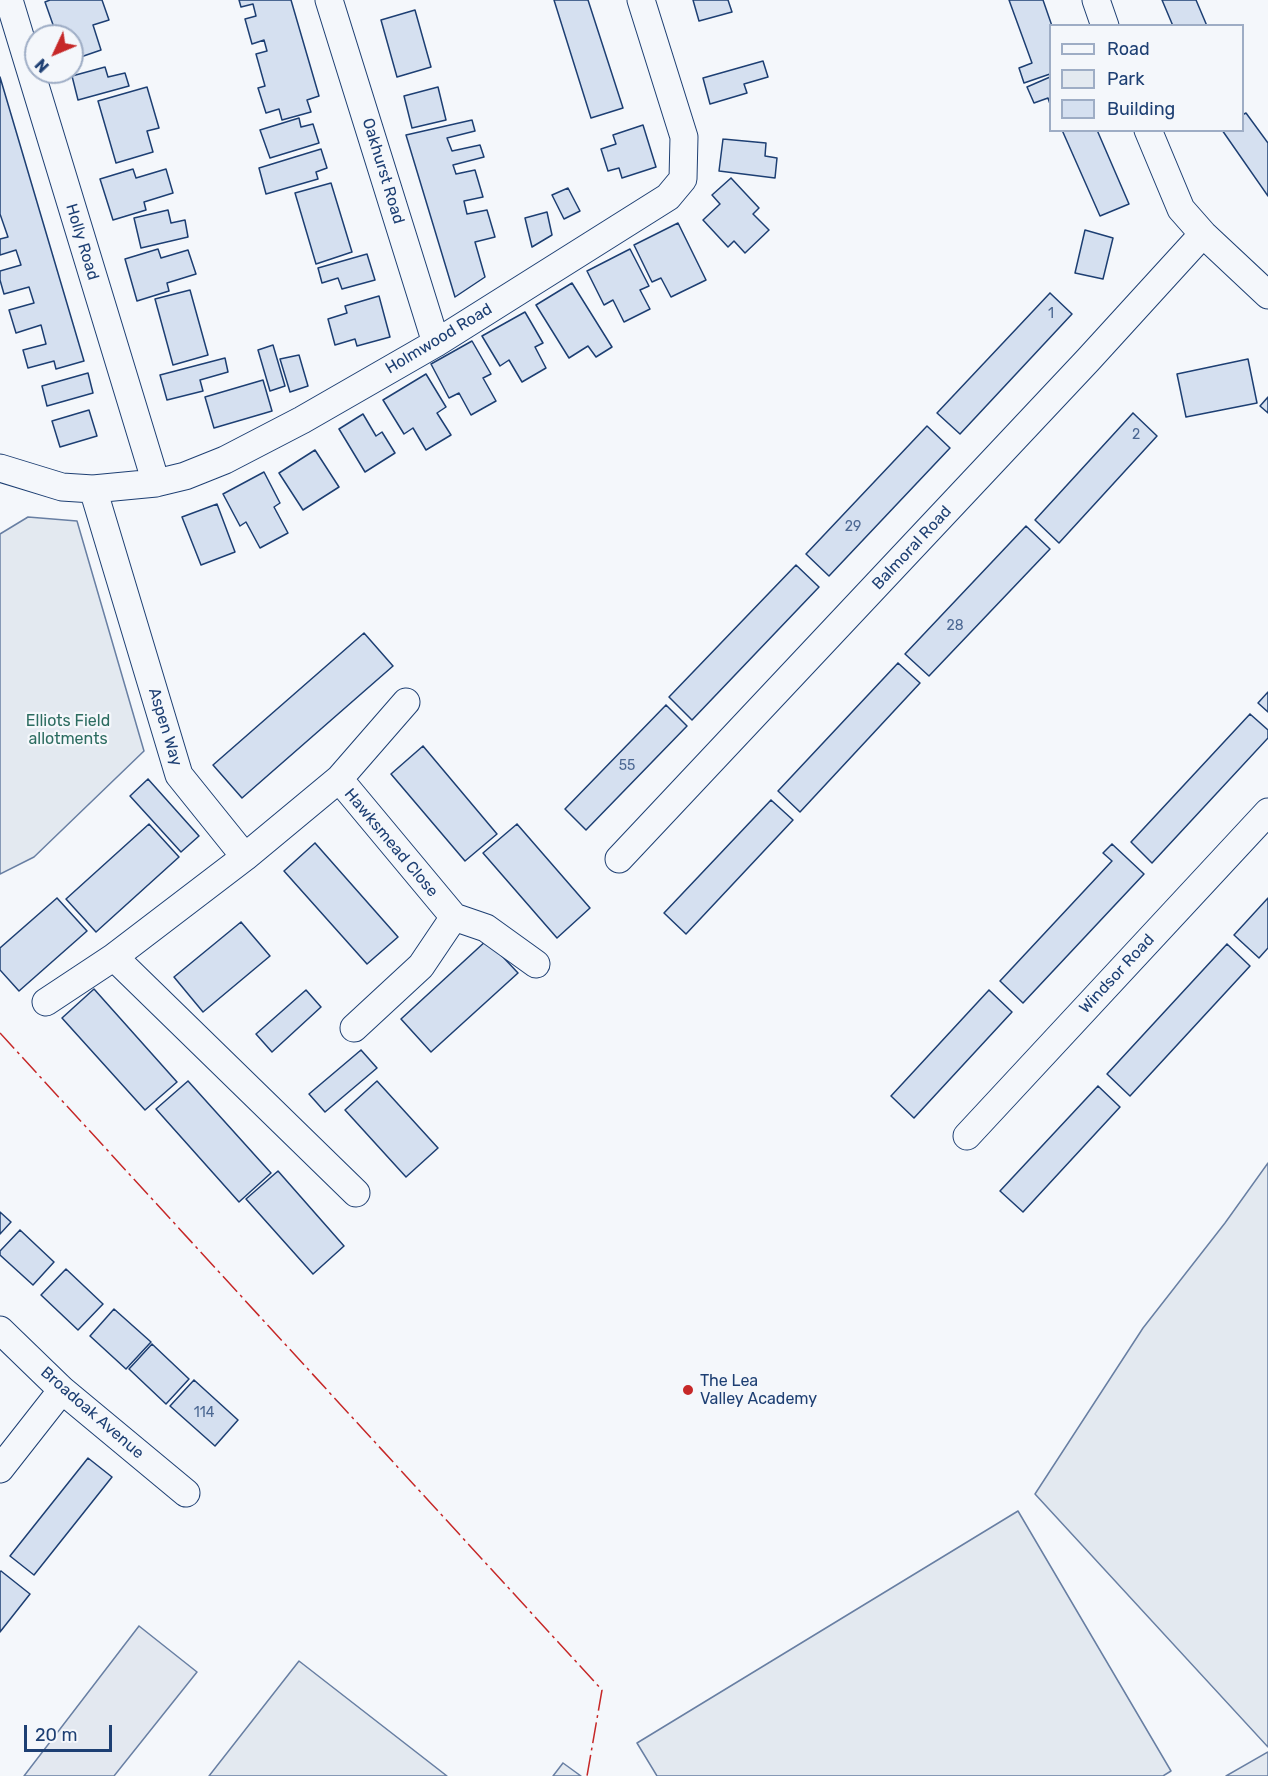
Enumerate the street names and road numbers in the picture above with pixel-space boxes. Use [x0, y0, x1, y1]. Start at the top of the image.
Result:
street label: Oakhurst Road [358, 116, 408, 226]
street label: Holly Road [61, 201, 103, 283]
street label: Holmwood Road [382, 300, 496, 378]
street label: Balmoral Road [868, 502, 956, 594]
street label: Aspen Way [144, 685, 186, 769]
street label: Hawksmead Close [340, 785, 442, 901]
street label: Windsor Road [1075, 930, 1159, 1018]
street label: Broadoak Avenue [37, 1363, 147, 1463]

